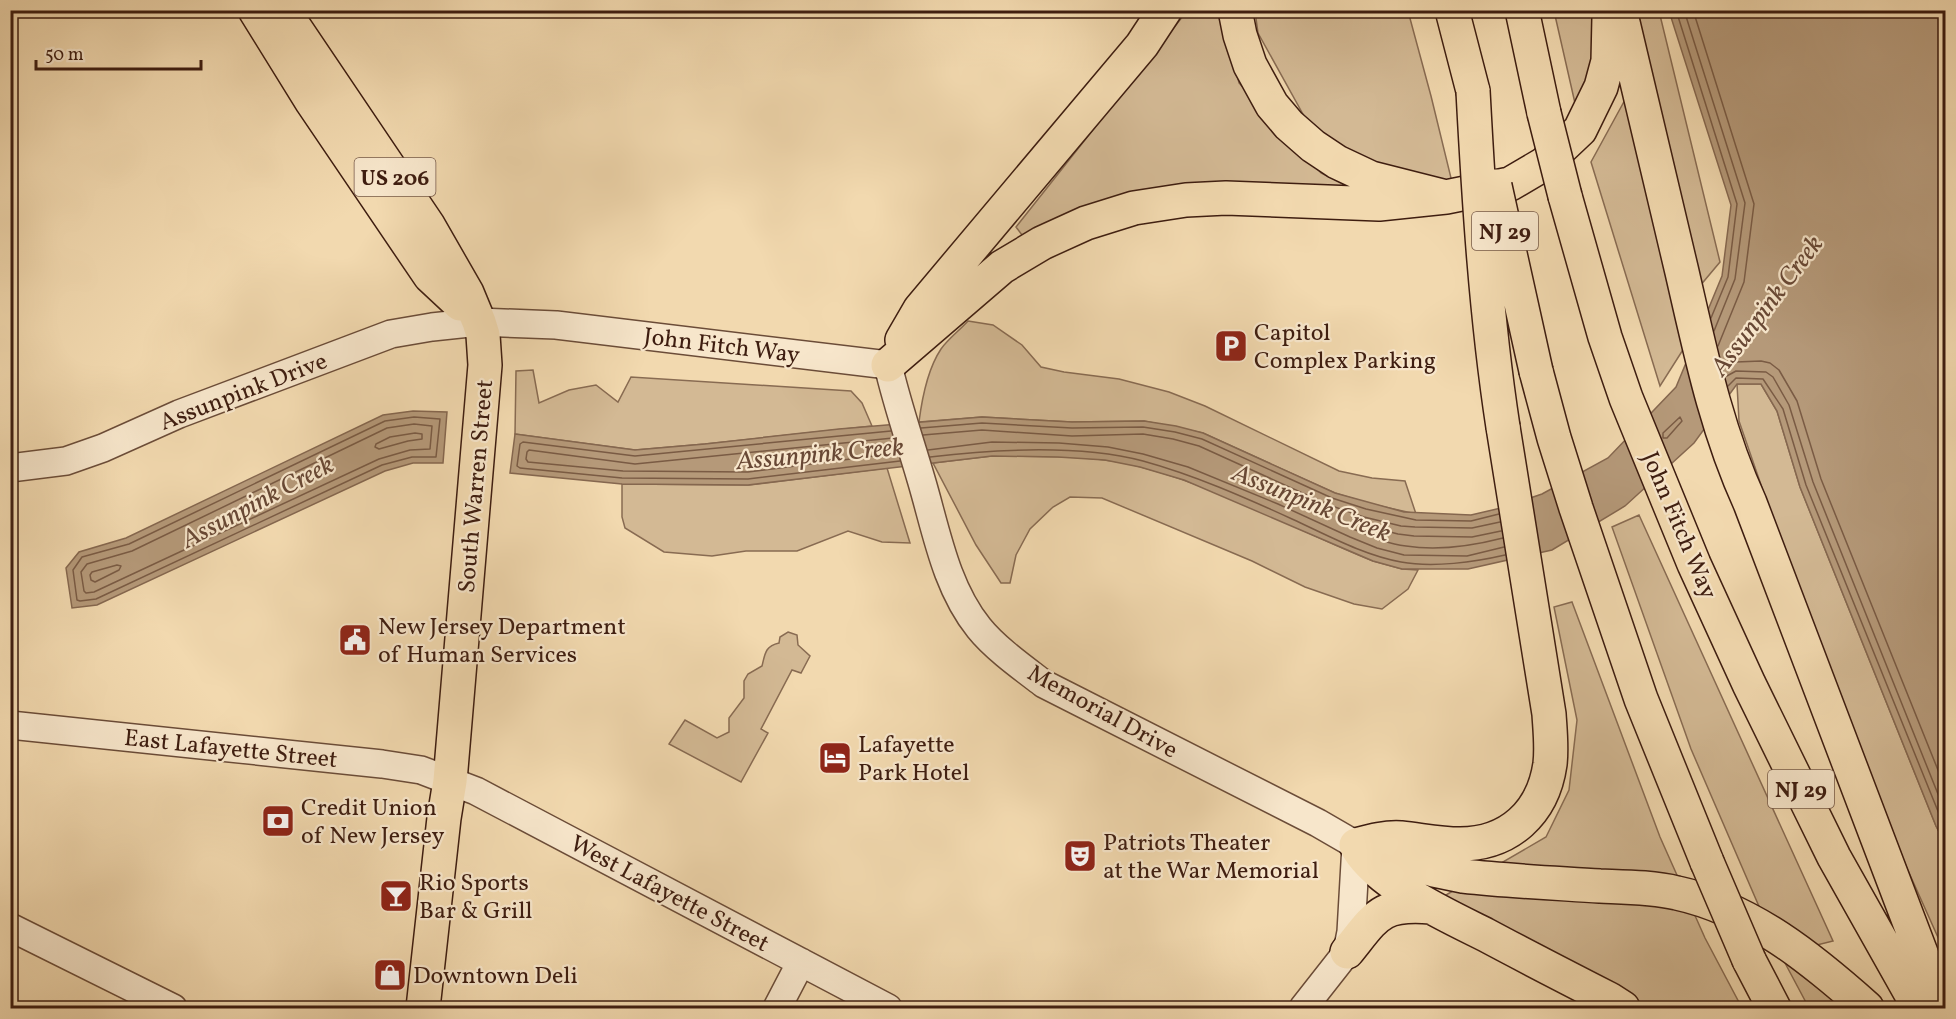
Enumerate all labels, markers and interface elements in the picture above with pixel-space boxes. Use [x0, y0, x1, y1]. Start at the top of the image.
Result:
scale bar [36, 33, 201, 71]
text: 50 m [45, 43, 84, 68]
road number: US 206 [354, 158, 436, 196]
road number: NJ 29 [1472, 212, 1538, 250]
water label: Assunpink Creek [1702, 228, 1833, 385]
place label: Capitol Complex Parking [1254, 317, 1436, 379]
street label: John Fitch Way [642, 321, 802, 373]
parking icon: Capitol Complex Parking [1213, 328, 1249, 364]
street label: Assunpink Drive [155, 345, 332, 440]
street label: South Warren Street [451, 378, 503, 594]
water label: Assunpink Creek [734, 430, 906, 480]
water label: Assunpink Creek [174, 447, 341, 559]
street label: John Fitch Way [1632, 447, 1725, 605]
water label: Assunpink Creek [1226, 455, 1396, 552]
place label: New Jersey Department of Human Services [378, 611, 626, 673]
public building icon: New Jersey Department of Human Services [337, 622, 373, 658]
street label: Memorial Drive [1021, 657, 1183, 768]
street label: East Lafayette Street [122, 722, 339, 778]
place label: Lafayette Park Hotel [858, 729, 969, 791]
hotel icon: Lafayette Park Hotel [817, 740, 853, 776]
road number: NJ 29 [1768, 770, 1834, 808]
place label: Credit Union of New Jersey [301, 792, 445, 854]
bank icon: Credit Union of New Jersey [260, 803, 296, 839]
place label: Patriots Theater at the War Memorial [1103, 827, 1319, 889]
street label: West Lafayette Street [563, 828, 775, 962]
theatre icon: Patriots Theater at the War Memorial [1062, 838, 1098, 874]
place label: Rio Sports Bar & Grill [419, 867, 533, 929]
bar icon: Rio Sports Bar & Grill [378, 878, 414, 914]
shop icon: Downtown Deli [372, 957, 408, 993]
place label: Downtown Deli [413, 960, 578, 994]

